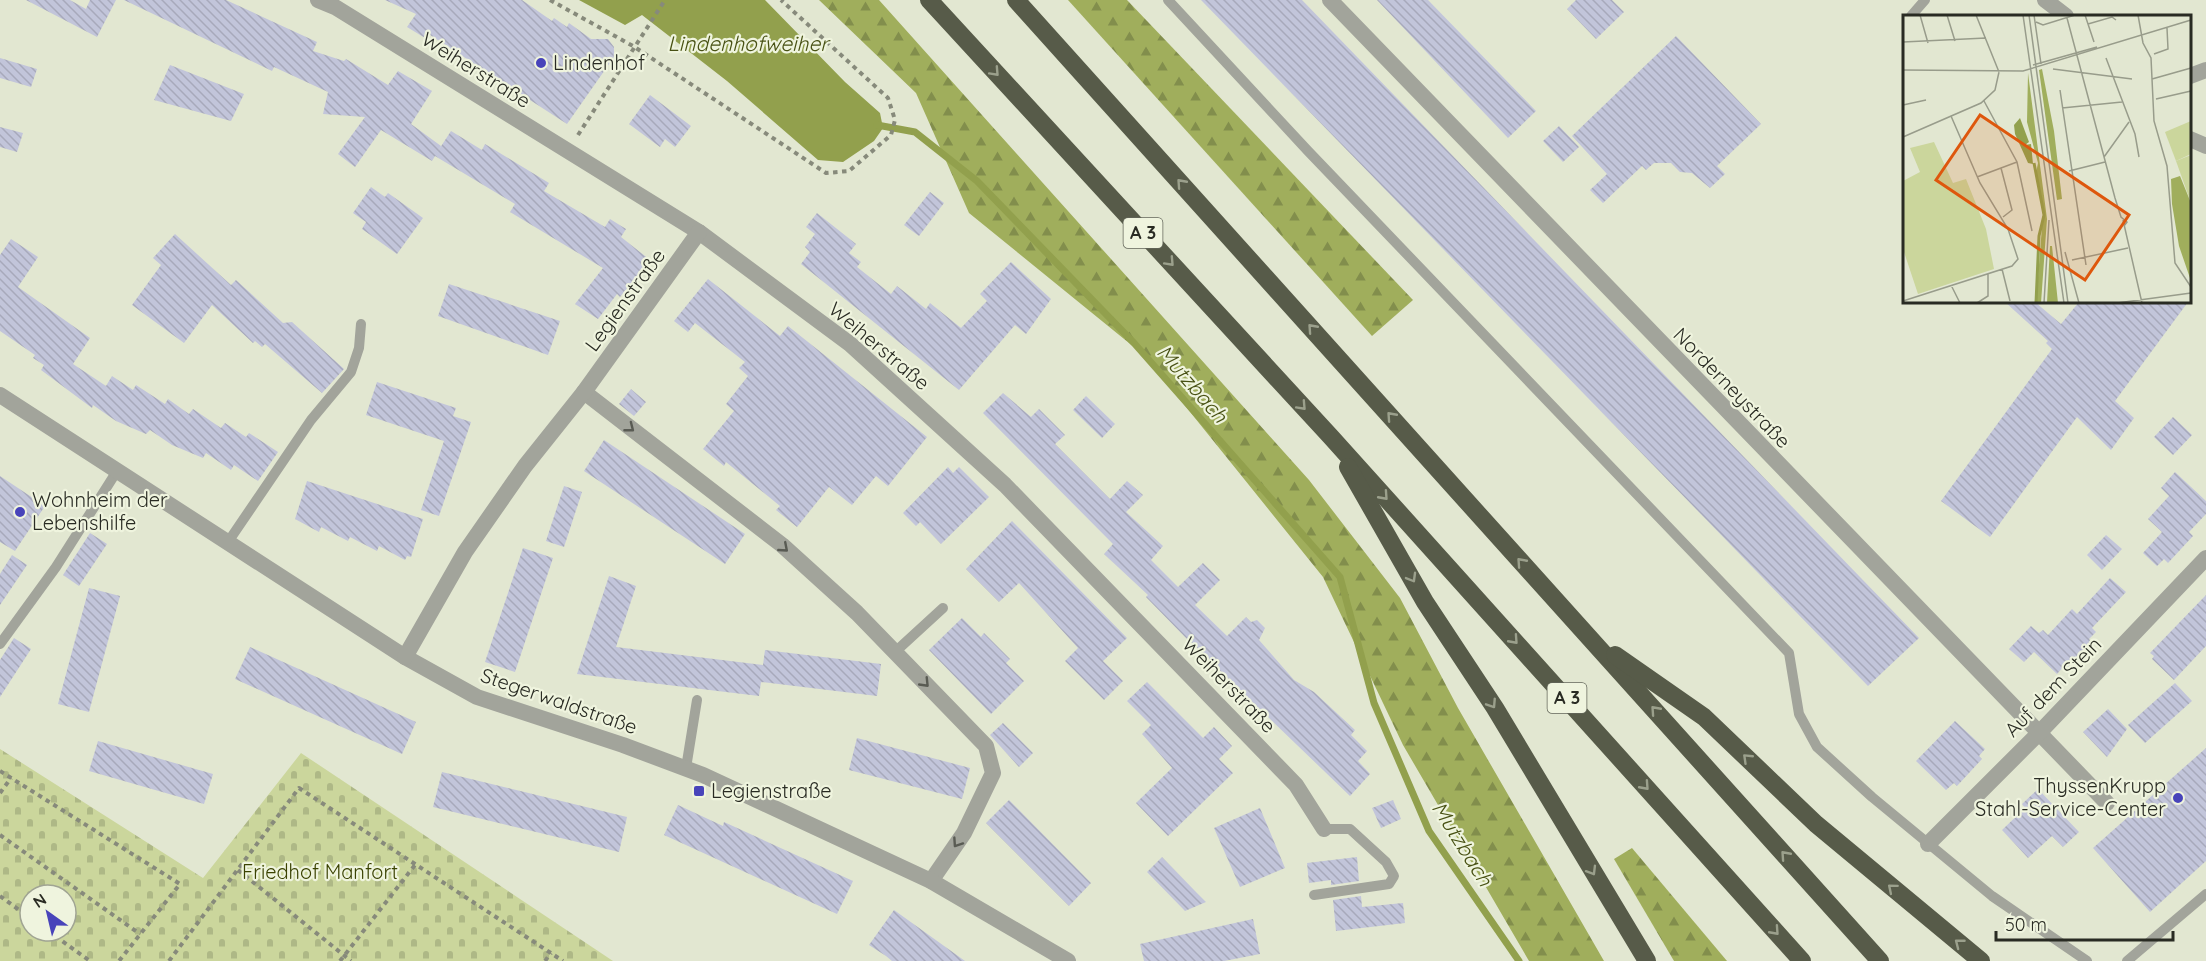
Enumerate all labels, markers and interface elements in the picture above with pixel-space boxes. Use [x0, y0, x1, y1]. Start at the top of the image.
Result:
inset map [1903, 15, 2191, 303]
street label: Weiherstraße [417, 26, 536, 113]
water label: Lindenhofweiher [668, 30, 831, 56]
place label: Lindenhof [553, 50, 645, 75]
marker: Lindenhof [534, 56, 548, 70]
one-way arrow [988, 66, 999, 76]
one-way arrow [1177, 179, 1188, 190]
road number: A 3 [1124, 218, 1162, 248]
street label: Legienstraße [579, 244, 670, 356]
one-way arrow [1163, 255, 1174, 266]
street label: Weiherstraße [824, 296, 935, 395]
street label: Norderneystraße [1668, 322, 1796, 453]
one-way arrow [1308, 324, 1319, 335]
water label: Mutzbach [1152, 339, 1234, 428]
one-way arrow [1295, 399, 1306, 409]
one-way arrow [1387, 412, 1398, 423]
one-way arrow [624, 421, 635, 432]
place label: Wohnheim der Lebenshilfe [32, 487, 168, 535]
one-way arrow [1377, 489, 1388, 499]
marker: Wohnheim der Lebenshilfe [13, 505, 27, 519]
one-way arrow [777, 541, 788, 552]
one-way arrow [1517, 558, 1528, 568]
one-way arrow [1405, 572, 1416, 583]
street label: Weiherstraße [1177, 631, 1281, 738]
street label: Auf dem Stein [1999, 632, 2106, 742]
one-way arrow [1507, 634, 1518, 644]
street label: Stegerwaldstraße [478, 662, 641, 739]
one-way arrow [917, 675, 928, 686]
road number: A 3 [1548, 683, 1586, 713]
one-way arrow [1484, 698, 1496, 708]
one-way arrow [1651, 706, 1662, 717]
one-way arrow [1743, 754, 1753, 765]
place label: ThyssenKrupp Stahl-Service-Center [1975, 773, 2166, 821]
place label: Legienstraße [711, 778, 832, 803]
one-way arrow [1638, 779, 1649, 789]
marker: Legienstraße [692, 784, 706, 798]
marker: ThyssenKrupp Stahl-Service-Center [2171, 791, 2185, 805]
water label: Mutzbach [1427, 796, 1500, 891]
one-way arrow [953, 836, 964, 847]
one-way arrow [1781, 851, 1792, 862]
park label: Friedhof Manfort [242, 859, 398, 884]
one-way arrow [1585, 865, 1597, 875]
north arrow [18, 883, 78, 943]
one-way arrow [1888, 884, 1899, 895]
text: N [29, 889, 50, 912]
scale bar [1996, 904, 2173, 942]
text: 50 m [2005, 913, 2047, 936]
one-way arrow [1768, 924, 1779, 935]
one-way arrow [1955, 940, 1966, 951]

